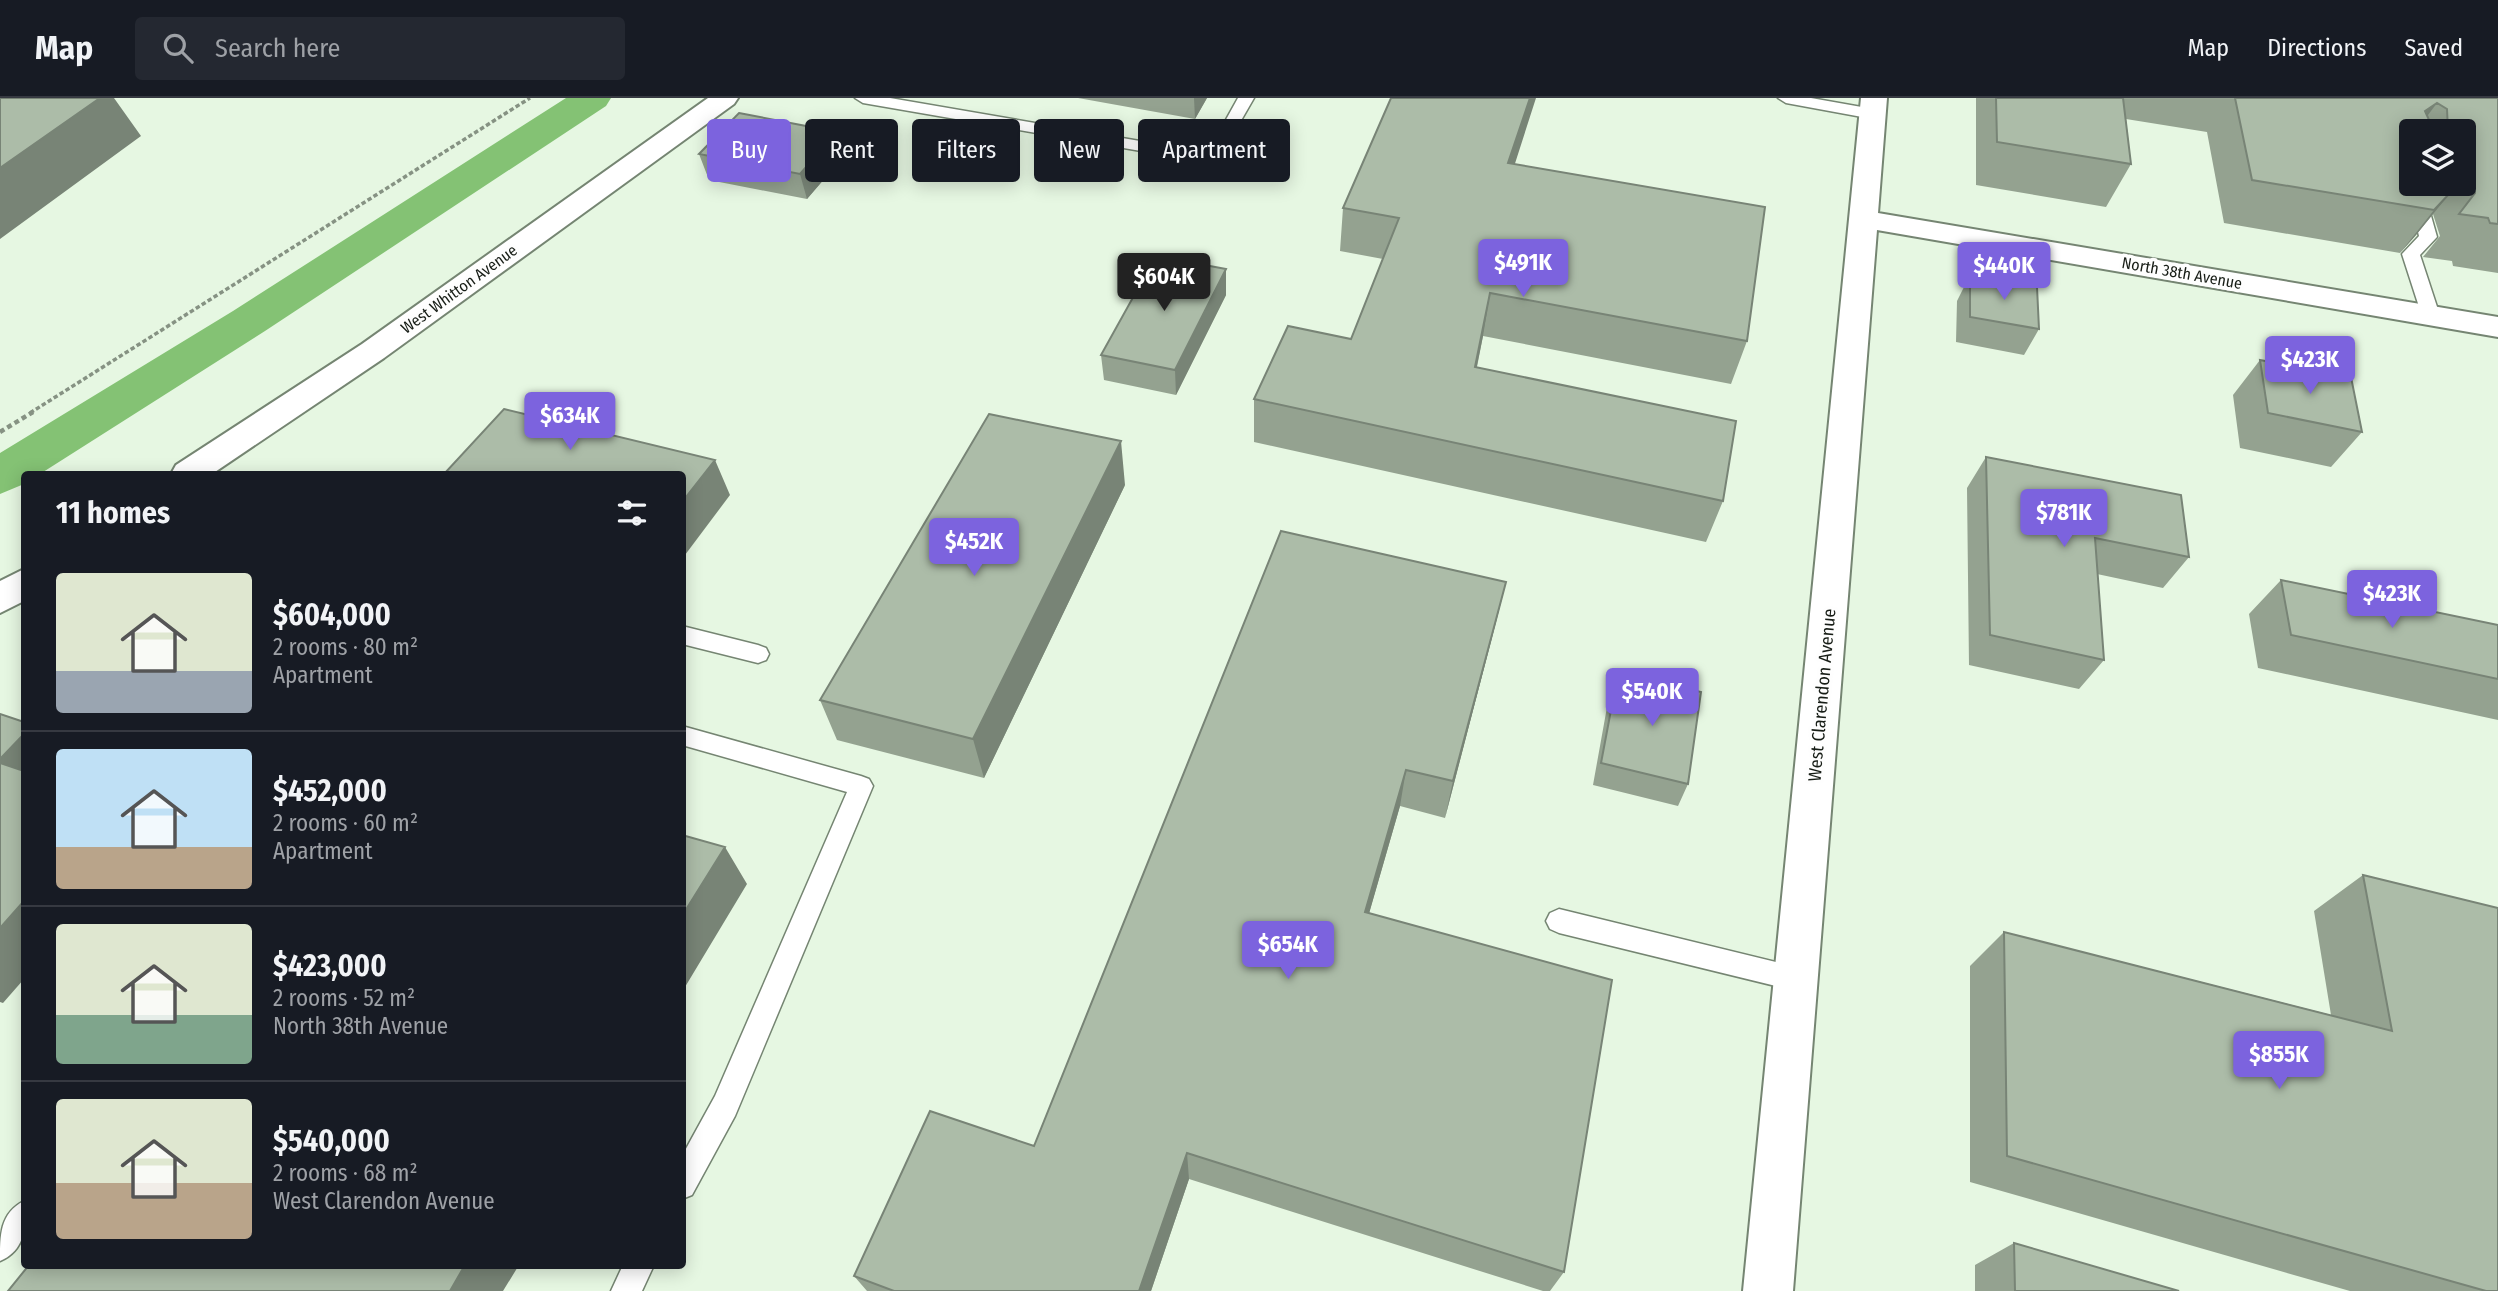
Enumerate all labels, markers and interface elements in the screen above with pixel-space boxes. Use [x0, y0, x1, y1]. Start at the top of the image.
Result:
search box [135, 17, 625, 80]
text: Map [35, 28, 93, 68]
icon: search [159, 29, 197, 67]
text: Search here [215, 33, 340, 64]
text: Map [2188, 34, 2229, 62]
text: Directions [2267, 34, 2366, 62]
text: Saved [2404, 34, 2463, 62]
chip: Buy [707, 119, 791, 182]
chip: Rent [805, 119, 898, 182]
chip: Filters [912, 119, 1020, 182]
chip: New [1034, 119, 1124, 182]
chip: Apartment [1138, 119, 1290, 182]
map controls [2399, 119, 2476, 196]
button: layers [2399, 119, 2476, 196]
street label: West Whitton Avenue [397, 240, 521, 338]
pin: $491K [1474, 240, 1572, 299]
pin: $440K [1955, 242, 2053, 302]
text: $491K [1494, 248, 1552, 276]
text: $440K [1973, 251, 2035, 279]
street label: North 38th Avenue [2120, 253, 2244, 293]
pin: $604K [1115, 254, 1213, 313]
text: $604K [1133, 262, 1195, 290]
pin: $423K [2261, 336, 2359, 396]
text: $423K [2281, 345, 2339, 373]
pin: $634K [521, 392, 619, 452]
text: $634K [540, 401, 600, 429]
pin: $781K [2015, 490, 2113, 549]
icon: filters [613, 494, 651, 532]
text: 11 homes [56, 495, 170, 531]
text: $781K [2036, 498, 2092, 526]
pin: $452K [925, 518, 1023, 578]
text: $452K [945, 527, 1003, 555]
pin: $423K [2343, 570, 2441, 630]
text: $423K [2363, 579, 2421, 607]
text: $604,000 [273, 597, 391, 633]
icon: home [112, 601, 196, 685]
street label: West Clarendon Avenue [1803, 608, 1841, 782]
text: 2 rooms · 80 m² [273, 633, 418, 661]
text: Apartment [273, 661, 373, 689]
pin: $540K [1603, 668, 1701, 728]
text: $540K [1622, 677, 1682, 705]
text: $452,000 [273, 773, 387, 809]
icon: home [112, 777, 196, 861]
text: 2 rooms · 60 m² [273, 809, 418, 837]
text: Apartment [273, 837, 373, 865]
pin: $654K [1239, 922, 1337, 981]
text: $654K [1258, 930, 1318, 958]
text: $423,000 [273, 948, 387, 984]
icon: home [112, 952, 196, 1036]
text: 2 rooms · 52 m² [273, 984, 415, 1012]
text: North 38th Avenue [273, 1012, 448, 1040]
pin: $855K [2230, 1032, 2328, 1091]
text: $855K [2249, 1040, 2309, 1068]
text: $540,000 [273, 1123, 390, 1159]
icon: home [112, 1127, 196, 1211]
text: 2 rooms · 68 m² [273, 1159, 418, 1187]
text: West Clarendon Avenue [273, 1187, 495, 1215]

